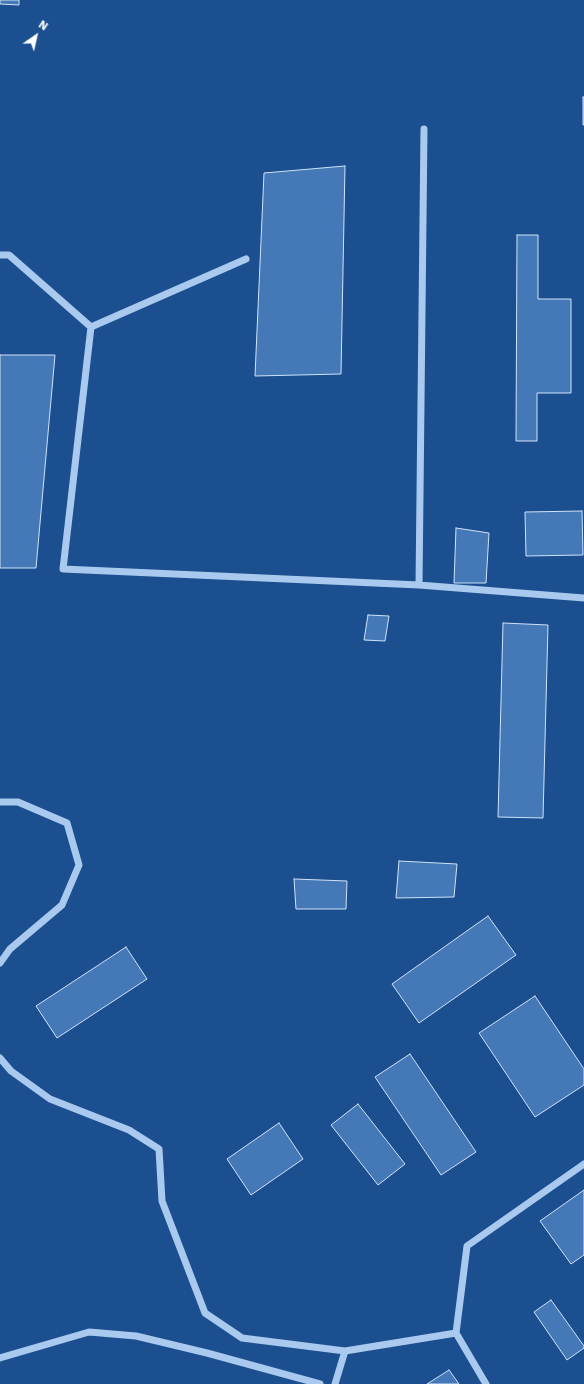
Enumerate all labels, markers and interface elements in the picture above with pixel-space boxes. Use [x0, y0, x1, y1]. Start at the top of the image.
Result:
north arrow [16, 16, 56, 56]
text: N [36, 18, 50, 33]

